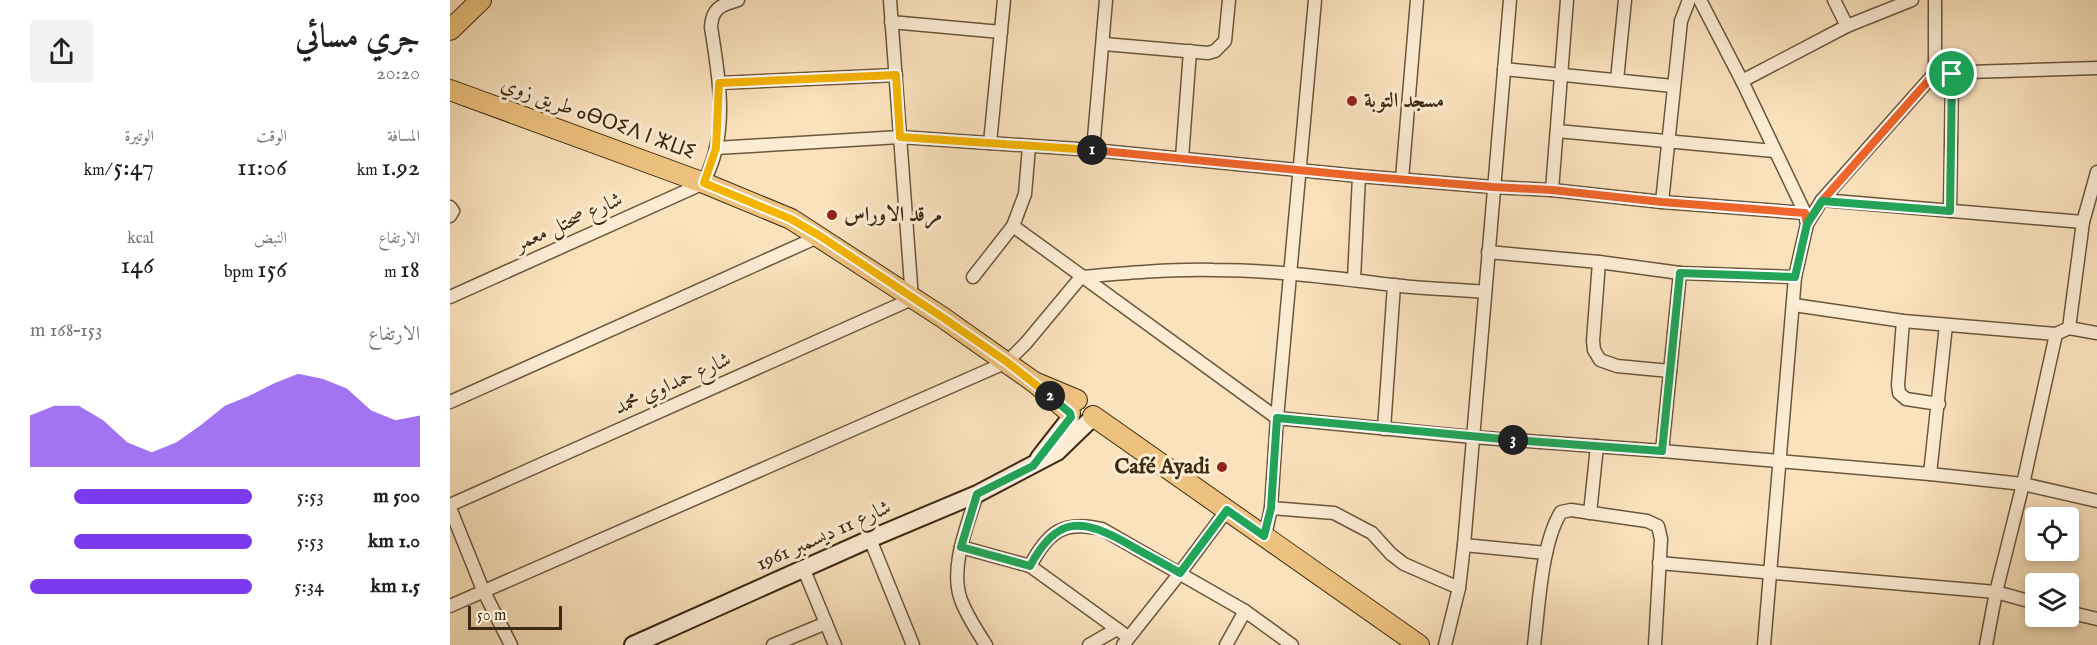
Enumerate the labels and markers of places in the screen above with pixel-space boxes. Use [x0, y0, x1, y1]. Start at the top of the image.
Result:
pin [1926, 48, 1977, 99]
place label: مسجد التوبة [1364, 88, 1444, 115]
marker: مسجد التوبة [1345, 94, 1359, 108]
pin: 1 [1077, 135, 1107, 165]
place label: مرقد الاوراس [844, 202, 942, 229]
marker: مرقد الاوراس [825, 208, 839, 222]
pin: 2 [1035, 381, 1065, 411]
pin: 3 [1498, 425, 1528, 455]
place label: Café Ayadi [1114, 454, 1210, 481]
marker: Café Ayadi [1215, 460, 1229, 474]

